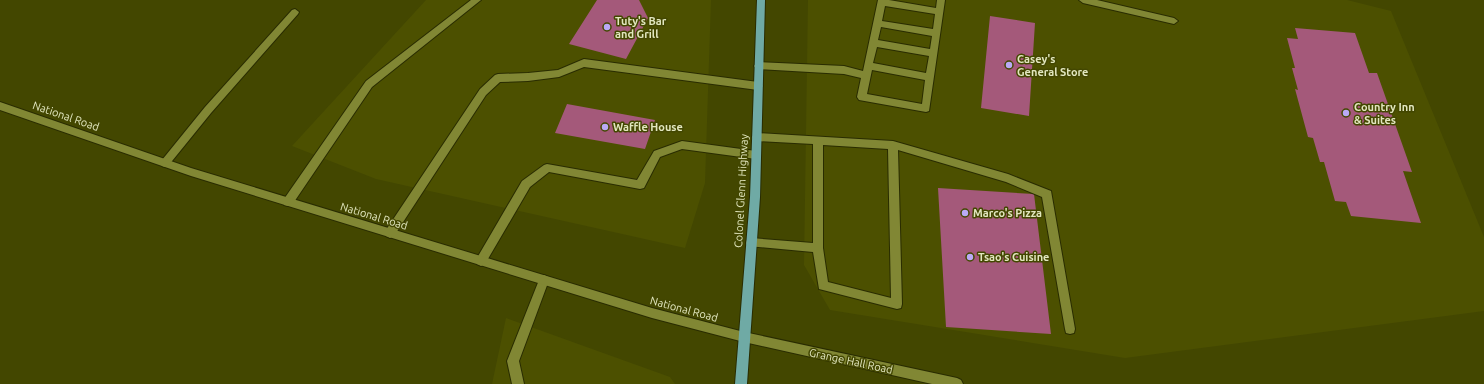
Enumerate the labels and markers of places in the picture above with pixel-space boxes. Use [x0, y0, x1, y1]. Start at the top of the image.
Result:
place label: Tuty's Bar and Grill [615, 15, 667, 40]
marker: Tuty's Bar and Grill [602, 22, 612, 32]
place label: Casey's General Store [1017, 53, 1088, 78]
marker: Casey's General Store [1004, 60, 1014, 70]
place label: Country Inn & Suites [1354, 101, 1415, 126]
marker: Country Inn & Suites [1341, 108, 1351, 118]
place label: Waffle House [613, 121, 683, 133]
marker: Waffle House [600, 122, 610, 132]
place label: Marco's Pizza [973, 207, 1042, 219]
marker: Marco's Pizza [960, 208, 970, 218]
place label: Tsao's Cuisine [978, 251, 1049, 263]
marker: Tsao's Cuisine [965, 252, 975, 262]

